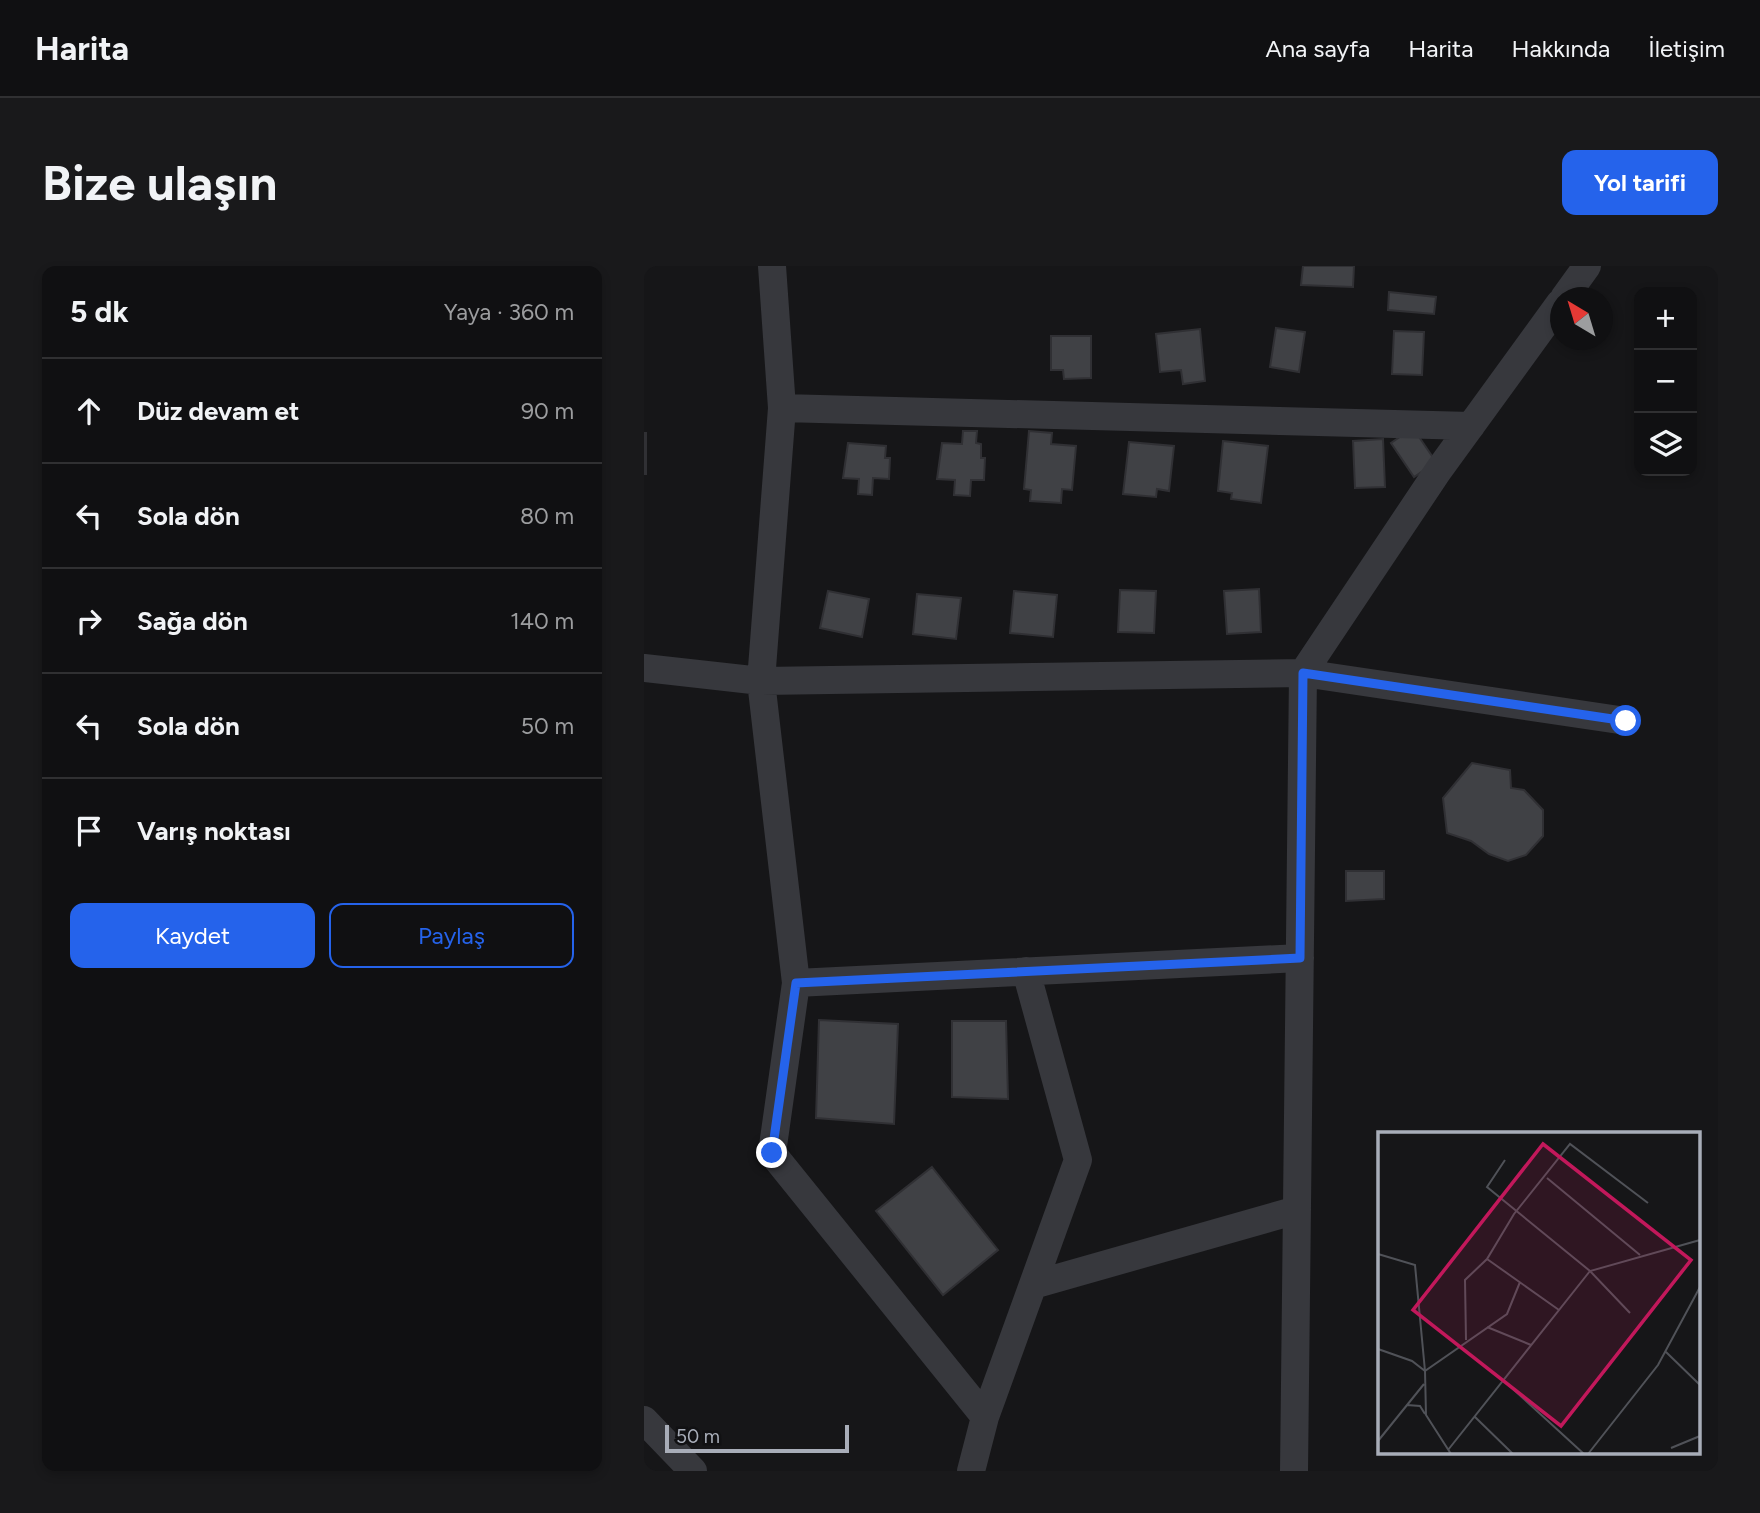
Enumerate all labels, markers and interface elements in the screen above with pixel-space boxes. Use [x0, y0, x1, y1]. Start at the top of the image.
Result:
text: Harita [35, 29, 129, 68]
text: Ana sayfa [1265, 34, 1370, 63]
text: Harita [1408, 34, 1473, 63]
text: Hakkında [1511, 34, 1610, 63]
text: İletişim [1648, 34, 1725, 63]
button: Yol tarifi [1562, 150, 1718, 215]
text: Bize ulaşın [42, 153, 277, 212]
north arrow [1550, 287, 1613, 350]
map controls [1634, 287, 1697, 476]
button: + [1634, 287, 1697, 350]
text: 5 dk [70, 293, 129, 330]
text: Yaya · 360 m [444, 298, 574, 326]
button: − [1634, 350, 1697, 413]
icon: ahead [70, 392, 108, 430]
text: Düz devam et [137, 395, 299, 427]
text: 90 m [521, 397, 574, 425]
button: layers [1634, 413, 1697, 476]
icon: left [70, 497, 108, 535]
text: Sola dön [137, 500, 240, 532]
text: 80 m [520, 502, 574, 530]
icon: right [70, 602, 108, 640]
text: Sağa dön [137, 605, 248, 637]
text: 140 m [510, 607, 574, 635]
route start [1610, 705, 1641, 736]
icon: left [70, 707, 108, 745]
text: Sola dön [137, 710, 240, 742]
text: 50 m [521, 712, 574, 740]
icon: arrive [70, 812, 108, 850]
text: Varış noktası [137, 815, 291, 847]
button: Kaydet [70, 903, 315, 968]
button: Paylaş [329, 903, 574, 968]
inset map [1378, 1132, 1700, 1454]
route end [756, 1137, 787, 1168]
scale bar [665, 1422, 849, 1454]
text: 50 m [676, 1425, 720, 1448]

